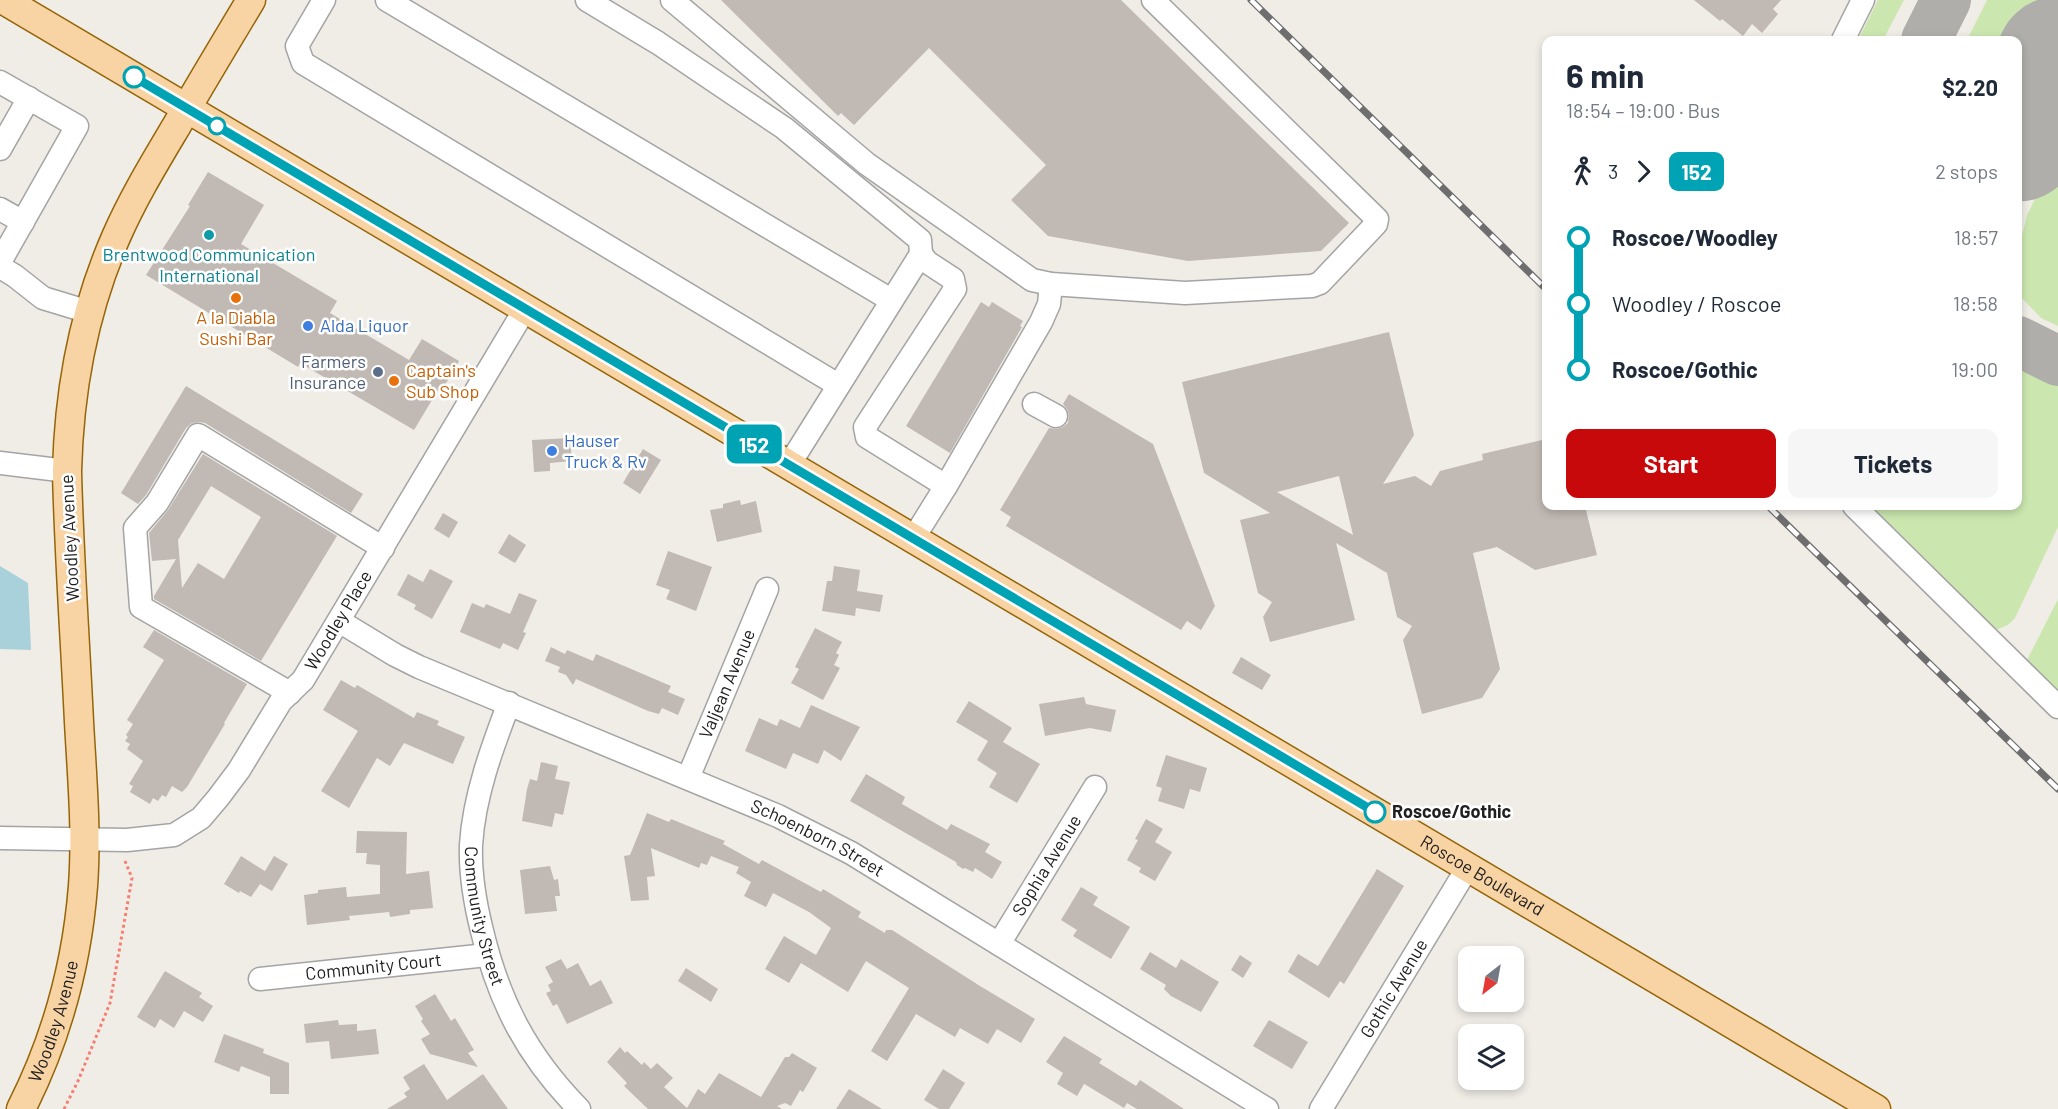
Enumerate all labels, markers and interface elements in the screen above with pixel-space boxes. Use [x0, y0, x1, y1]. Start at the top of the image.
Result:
text: 6 min [1566, 55, 1644, 95]
unlabelled marker [123, 66, 145, 88]
text: $2.20 [1942, 74, 1998, 100]
text: 18:54 – 19:00 · Bus [1566, 98, 1720, 122]
unlabelled marker [208, 117, 226, 135]
icon: walk [1566, 155, 1599, 188]
icon: forward [1627, 155, 1660, 188]
text: 3 [1608, 159, 1618, 183]
text: 152 [1681, 159, 1712, 184]
text: 2 stops [1935, 159, 1998, 183]
text: Roscoe/Woodley [1612, 224, 1778, 250]
text: 18:57 [1954, 225, 1998, 249]
marker: Brentwood Communication International [202, 228, 216, 242]
place label: Brentwood Communication International [103, 243, 315, 286]
text: Woodley / Roscoe [1612, 290, 1782, 316]
marker: A la Diabla Sushi Bar [229, 291, 243, 305]
text: 18:58 [1953, 291, 1998, 315]
place label: A la Diabla Sushi Bar [196, 306, 276, 349]
place label: Alda Liquor [320, 314, 409, 336]
marker: Alda Liquor [301, 319, 315, 333]
place label: Farmers Insurance [289, 350, 366, 393]
text: Roscoe/Gothic [1612, 356, 1758, 382]
text: 19:00 [1951, 357, 1998, 381]
place label: Captain's Sub Shop [406, 359, 479, 402]
marker: Farmers Insurance [371, 365, 385, 379]
marker: Captain's Sub Shop [387, 374, 401, 388]
line badge: 152 [720, 424, 789, 464]
place label: Hauser Truck & Rv [564, 429, 647, 472]
button: Start [1566, 429, 1776, 498]
button: Tickets [1788, 429, 1998, 498]
text: 152 [739, 432, 769, 457]
marker: Hauser Truck & Rv [545, 444, 559, 458]
street label: Woodley Avenue [55, 474, 83, 602]
street label: Woodley Place [299, 566, 376, 674]
street label: Valjean Avenue [694, 625, 759, 742]
street label: Schoenborn Street [748, 794, 889, 881]
place label: Roscoe/Gothic [1392, 800, 1512, 822]
marker: Roscoe/Gothic [1364, 801, 1386, 823]
street label: Sophia Avenue [1007, 810, 1085, 920]
street label: Roscoe Boulevard [1417, 830, 1548, 920]
street label: Community Street [461, 846, 510, 989]
street label: Gothic Avenue [1355, 934, 1432, 1041]
north arrow [1458, 946, 1524, 1012]
map controls [1458, 946, 1524, 1090]
street label: Community Court [304, 948, 442, 984]
street label: Woodley Avenue [23, 958, 82, 1085]
button: layers [1458, 1024, 1524, 1090]

